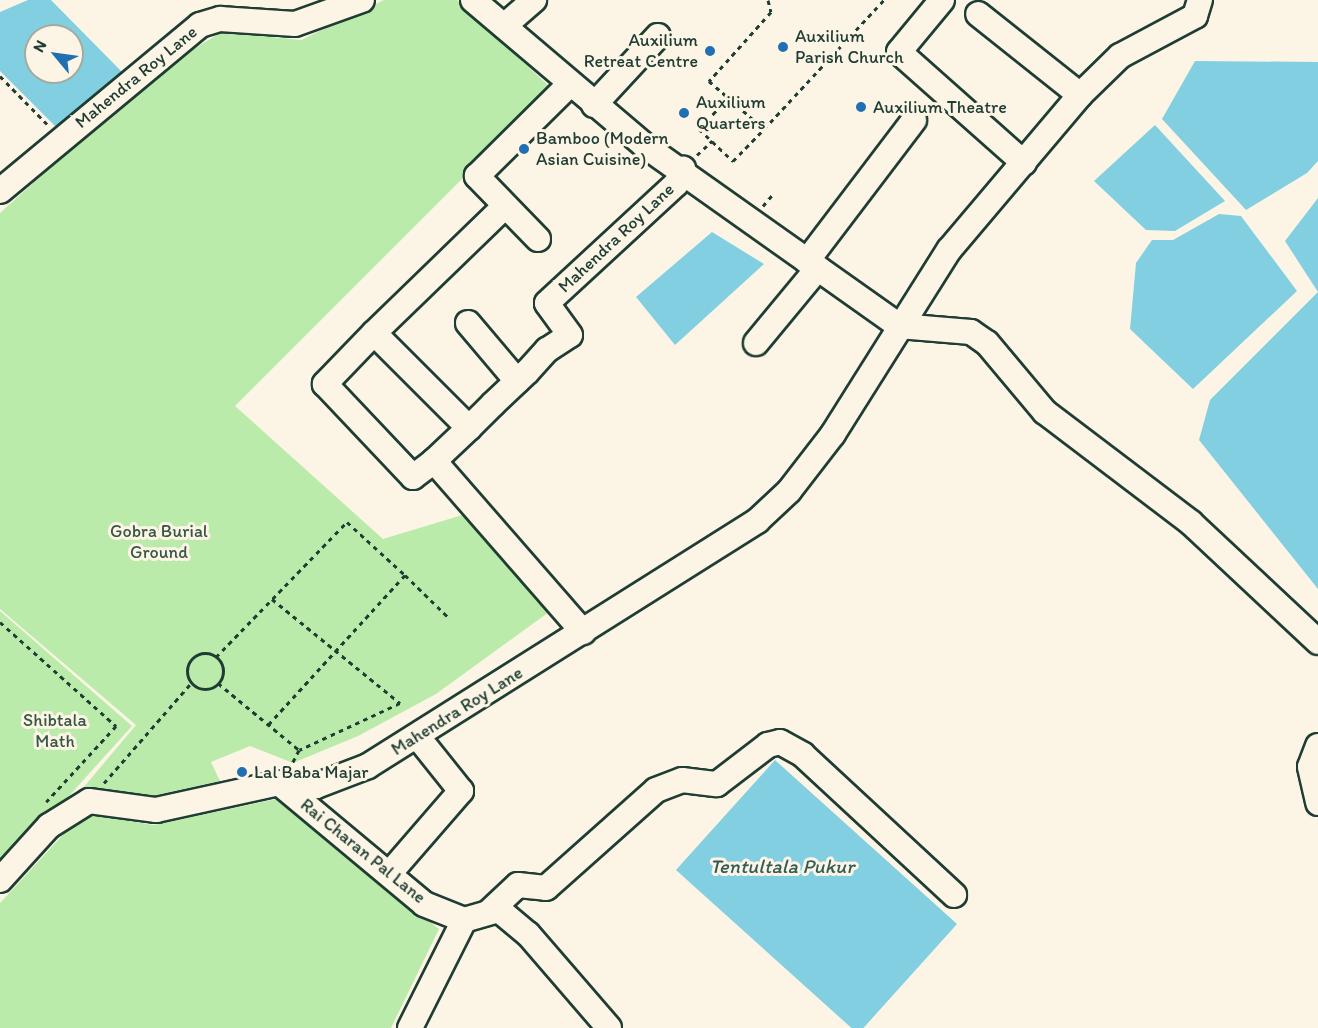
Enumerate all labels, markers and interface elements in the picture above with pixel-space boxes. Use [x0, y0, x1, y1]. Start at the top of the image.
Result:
street label: Mahendra Roy Lane [70, 21, 202, 133]
north arrow [24, 24, 84, 84]
place label: Auxilium Parish Church [795, 26, 904, 68]
place label: Auxilium Retreat Centre [584, 30, 698, 72]
text: N [29, 37, 50, 55]
marker: Auxilium Parish Church [776, 40, 790, 54]
marker: Auxilium Retreat Centre [703, 44, 717, 58]
place label: Auxilium Quarters [696, 92, 766, 134]
place label: Auxilium Theatre [873, 96, 1006, 118]
marker: Auxilium Theatre [854, 100, 868, 114]
marker: Auxilium Quarters [677, 106, 691, 120]
place label: Bamboo (Modern Asian Cuisine) [536, 128, 669, 170]
marker: Bamboo (Modern Asian Cuisine) [517, 142, 531, 156]
street label: Mahendra Roy Lane [553, 178, 679, 298]
park label: Gobra Burial Ground [110, 521, 208, 564]
street label: Mahendra Roy Lane [387, 662, 527, 760]
park label: Shibtala Math [23, 710, 87, 752]
place label: Lal Baba Majar [254, 761, 368, 783]
marker: Lal Baba Majar [235, 765, 249, 779]
street label: Rai Charan Pal Lane [296, 794, 430, 908]
water label: Tentultala Pukur [710, 854, 854, 878]

